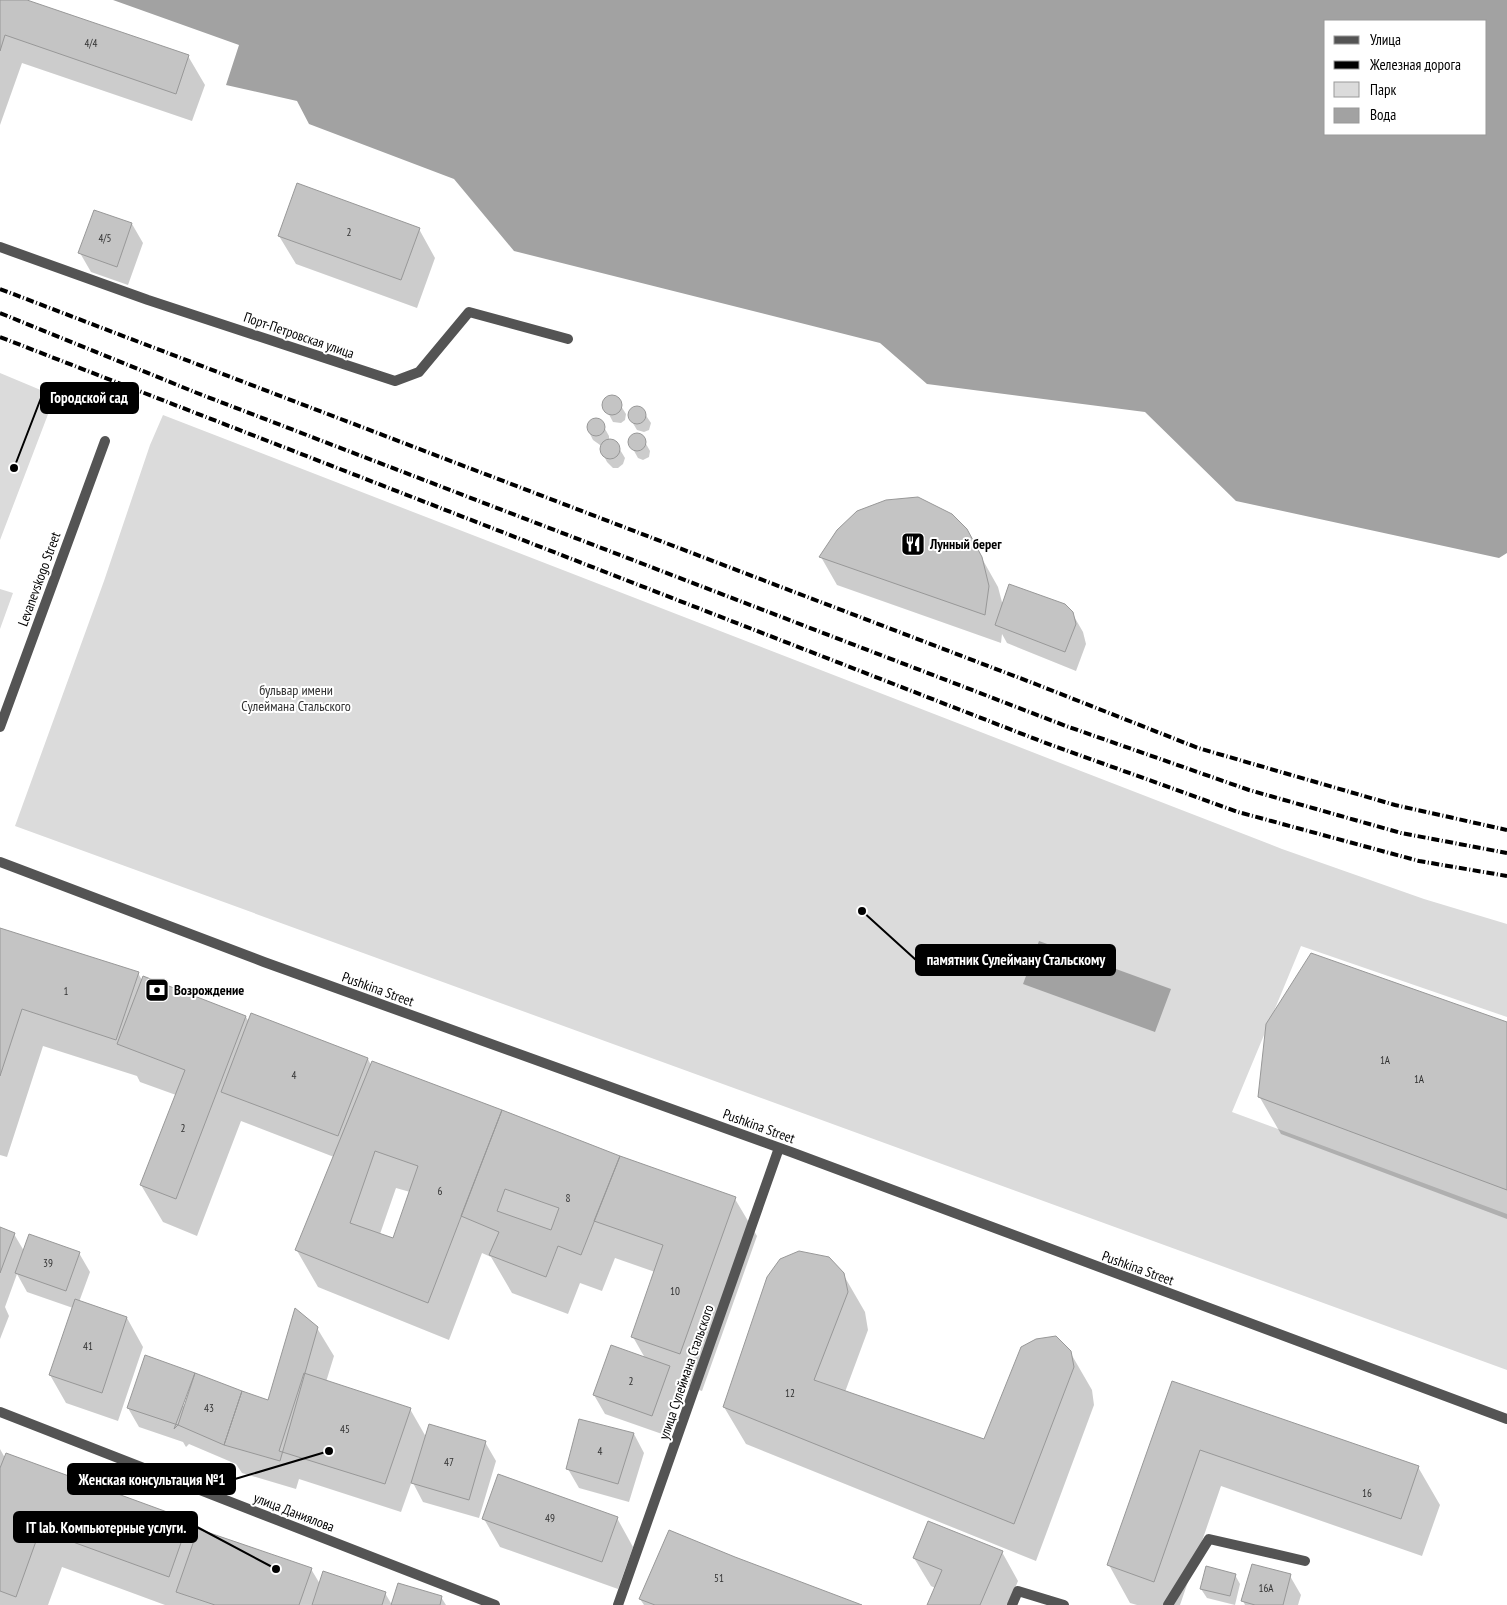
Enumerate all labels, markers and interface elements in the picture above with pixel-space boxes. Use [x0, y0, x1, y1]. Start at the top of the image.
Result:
legend [1324, 20, 1487, 135]
text: Улица [1370, 30, 1401, 49]
house number: 4/4 [84, 36, 98, 50]
text: Железная дорога [1369, 55, 1461, 74]
text: Парк [1370, 80, 1396, 99]
text: Вода [1370, 105, 1396, 124]
house number: 2 [347, 225, 352, 239]
house number: 4/5 [98, 231, 112, 245]
street label: Порт-Петровская улица [241, 308, 357, 362]
callout: Городской сад [41, 383, 138, 413]
text: Городской сад [50, 388, 128, 407]
street label: Levanevskogo Street [14, 529, 64, 629]
restaurant icon: Лунный берег [900, 531, 926, 557]
place label: Лунный берег [929, 535, 1002, 553]
park label: бульвар имени Сулеймана Стальского [241, 681, 351, 715]
callout: памятник Сулейману Стальскому [916, 945, 1115, 975]
text: памятник Сулейману Стальскому [927, 950, 1106, 969]
street label: Pushkina Street [340, 968, 416, 1010]
bank icon: Возрождение [144, 977, 170, 1003]
place label: Возрождение [174, 981, 244, 999]
house number: 1 [64, 984, 69, 998]
house number: 1А [1380, 1053, 1391, 1067]
house number: 4 [292, 1068, 297, 1082]
house number: 1А [1414, 1072, 1425, 1086]
street label: Pushkina Street [721, 1105, 797, 1147]
house number: 2 [181, 1121, 186, 1135]
house number: 6 [438, 1184, 443, 1198]
house number: 8 [566, 1191, 571, 1205]
street label: Pushkina Street [1100, 1247, 1176, 1289]
house number: 39 [43, 1256, 53, 1270]
house number: 10 [670, 1284, 680, 1298]
street label: улица Сулеймана Стальского [654, 1302, 718, 1442]
house number: 41 [83, 1339, 93, 1353]
house number: 2 [629, 1374, 634, 1388]
house number: 12 [785, 1386, 795, 1400]
house number: 43 [204, 1401, 214, 1415]
house number: 45 [340, 1422, 350, 1436]
house number: 4 [598, 1444, 603, 1458]
house number: 47 [444, 1455, 454, 1469]
callout: Женская консультация №1 [68, 1464, 235, 1494]
text: Женская консультация №1 [78, 1470, 225, 1489]
house number: 16 [1362, 1486, 1372, 1500]
street label: улица Даниялова [251, 1488, 337, 1536]
house number: 49 [545, 1511, 555, 1525]
callout: IT lab. Компьютерные услуги. [14, 1512, 197, 1542]
text: IT lab. Компьютерные услуги. [26, 1518, 186, 1537]
house number: 51 [714, 1571, 724, 1585]
house number: 16А [1258, 1581, 1274, 1595]

